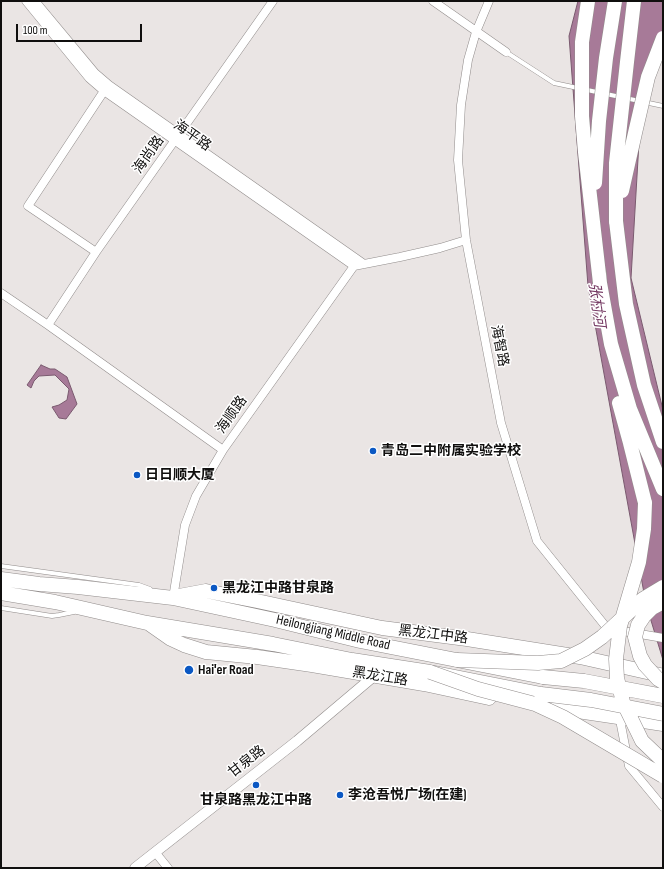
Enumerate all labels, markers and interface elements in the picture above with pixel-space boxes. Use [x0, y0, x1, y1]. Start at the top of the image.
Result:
scale bar [18, 16, 144, 42]
text: 100 m [23, 23, 48, 38]
street label: 海平路 [170, 117, 214, 155]
street label: 海尚路 [130, 133, 168, 177]
water label: 张村河 [584, 281, 608, 329]
street label: 海智路 [487, 324, 511, 368]
street label: 海顺路 [213, 393, 251, 437]
place label: 青岛二中附属实验学校 [381, 443, 521, 459]
marker: 青岛二中附属实验学校 [368, 446, 378, 456]
place label: 日日顺大厦 [145, 467, 215, 483]
marker: 日日顺大厦 [132, 470, 142, 480]
place label: 黑龙江中路甘泉路 [222, 580, 334, 596]
marker: 黑龙江中路甘泉路 [209, 583, 219, 593]
street label: Heilongjiang Middle Road [274, 612, 392, 654]
street label: 黑龙江中路 [397, 622, 469, 648]
place label: Hai'er Road [198, 662, 254, 678]
marker: Hai'er Road [183, 664, 195, 676]
street label: 黑龙江路 [351, 664, 409, 690]
street label: 甘泉路 [225, 742, 269, 782]
marker: 甘泉路黑龙江中路 [251, 780, 261, 790]
place label: 李沧吾悦广场(在建) [348, 787, 466, 803]
marker: 李沧吾悦广场(在建) [335, 790, 345, 800]
place label: 甘泉路黑龙江中路 [200, 792, 312, 808]

